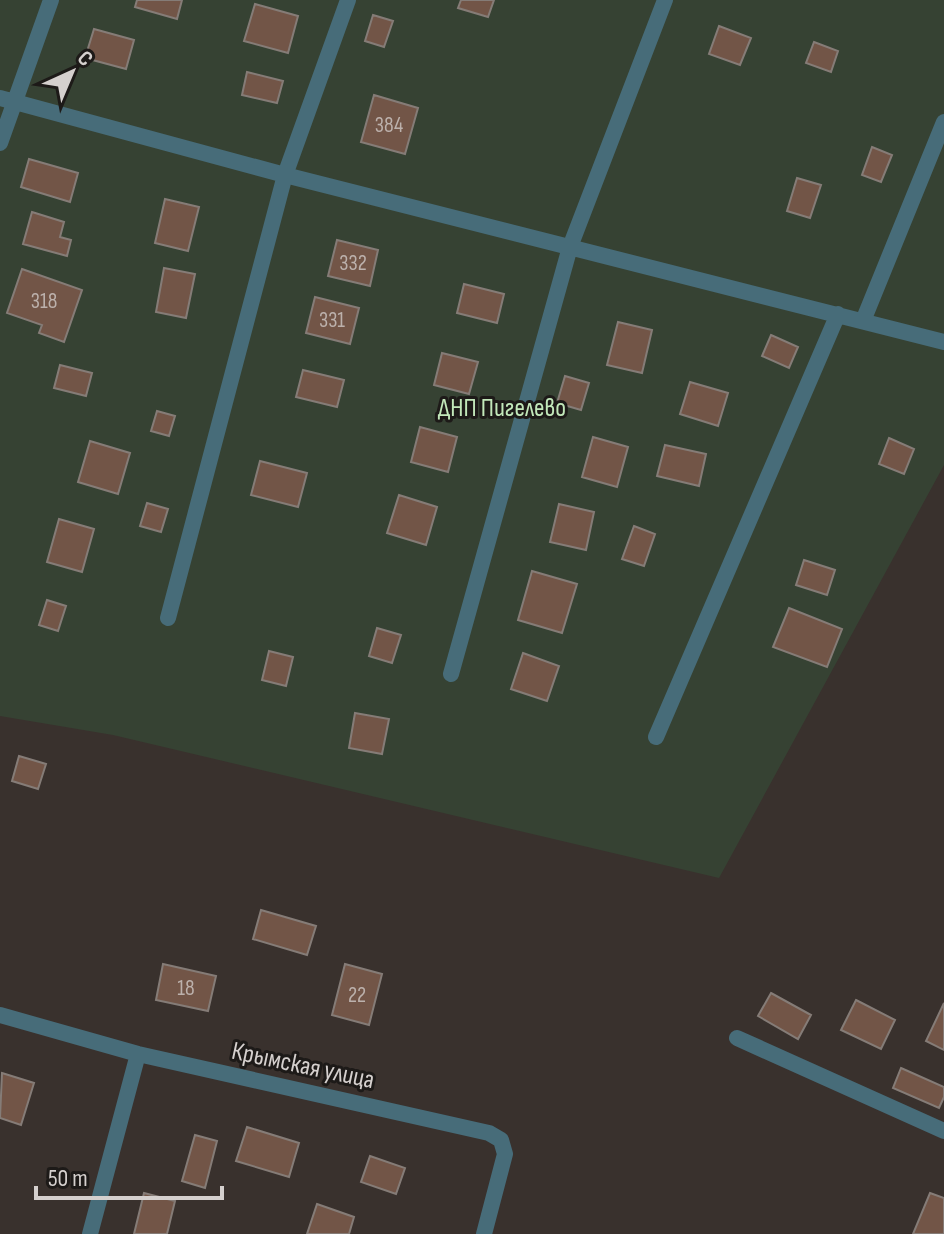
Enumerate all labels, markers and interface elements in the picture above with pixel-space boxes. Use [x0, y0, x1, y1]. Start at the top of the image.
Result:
north arrow [32, 32, 112, 112]
text: С [71, 45, 98, 72]
house number: 384 [375, 112, 403, 139]
house number: 332 [339, 250, 367, 277]
house number: 318 [31, 288, 57, 315]
house number: 331 [319, 307, 345, 334]
park label: ДНП Пигелево [438, 393, 566, 424]
house number: 18 [177, 975, 195, 1002]
house number: 22 [348, 982, 366, 1009]
street label: Крымская улица [229, 1036, 377, 1096]
scale bar [36, 1150, 222, 1200]
text: 50 m [48, 1164, 88, 1193]

